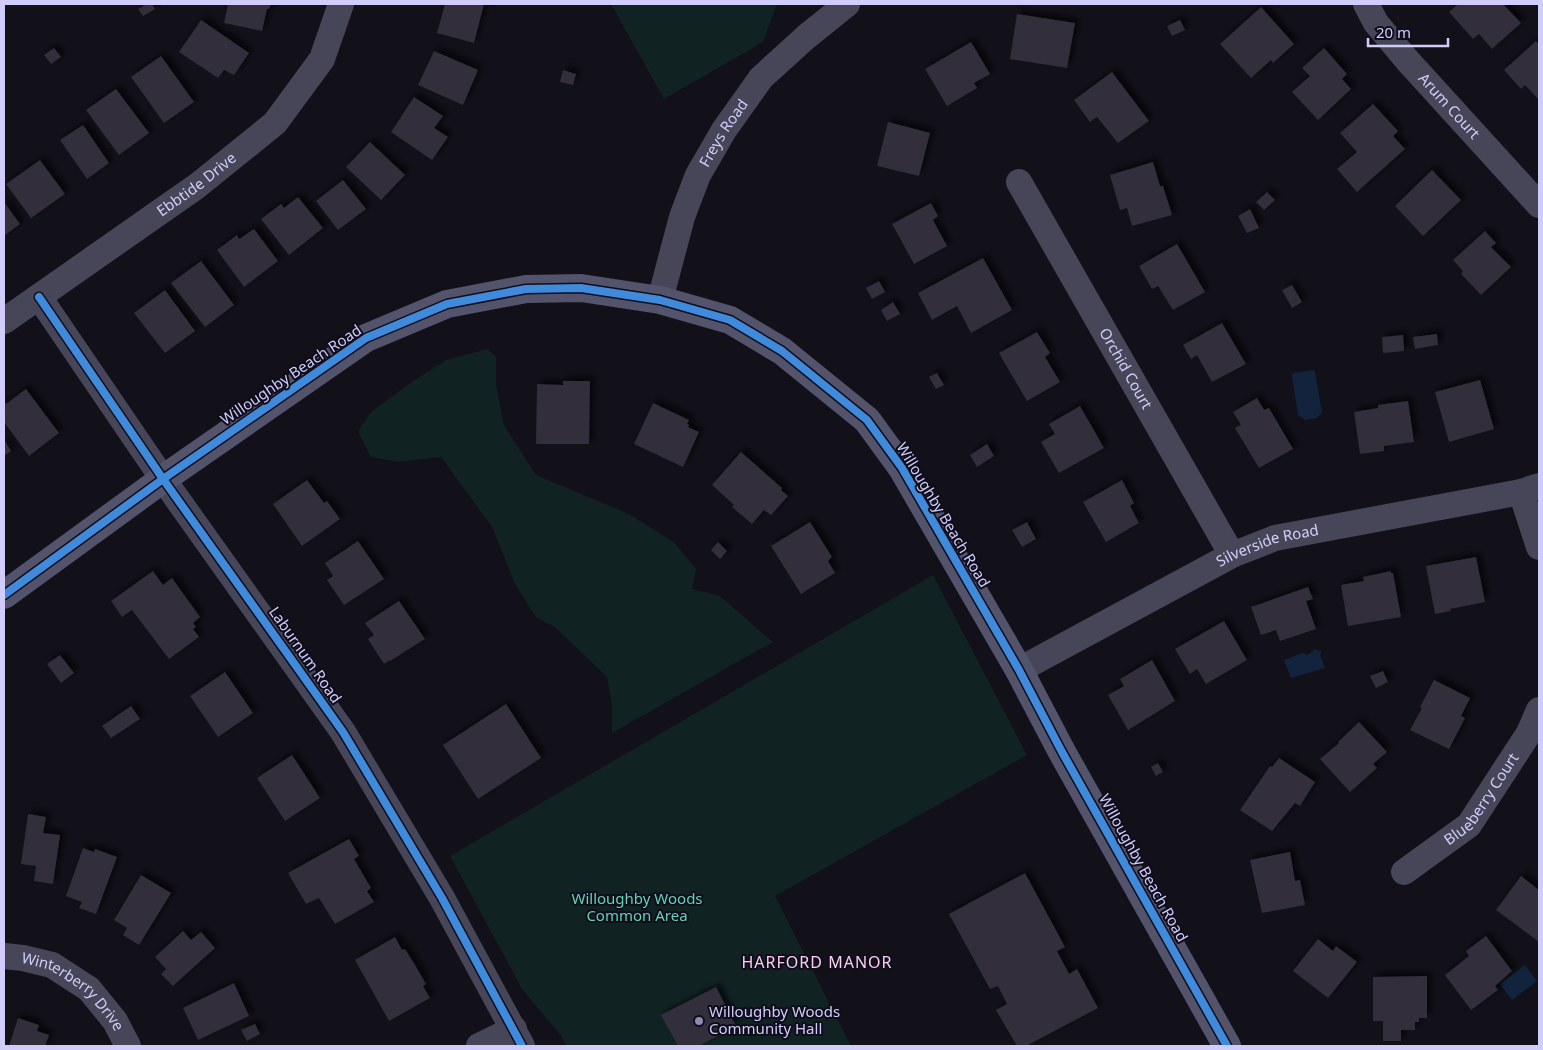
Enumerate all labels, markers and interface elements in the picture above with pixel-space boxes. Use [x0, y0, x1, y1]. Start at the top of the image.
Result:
scale bar [1368, 15, 1448, 47]
text: 20 m [1376, 22, 1411, 42]
street label: Arum Court [1414, 68, 1485, 143]
street label: Freys Road [694, 95, 752, 170]
street label: Ebbtide Drive [152, 147, 240, 220]
street label: Willoughby Beach Road [216, 319, 365, 429]
street label: Orchid Court [1095, 324, 1158, 413]
street label: Willoughby Beach Road [893, 438, 995, 591]
street label: Silverside Road [1212, 519, 1320, 571]
street label: Laburnum Road [265, 602, 347, 707]
street label: Blueberry Court [1439, 748, 1523, 849]
street label: Willoughby Beach Road [1095, 790, 1193, 945]
park label: Willoughby Woods Common Area [571, 888, 703, 925]
street label: Winterberry Drive [20, 947, 129, 1034]
district label: HARFORD MANOR [742, 951, 892, 973]
place label: Willoughby Woods Community Hall [709, 1001, 840, 1038]
marker: Willoughby Woods Community Hall [693, 1015, 705, 1027]

